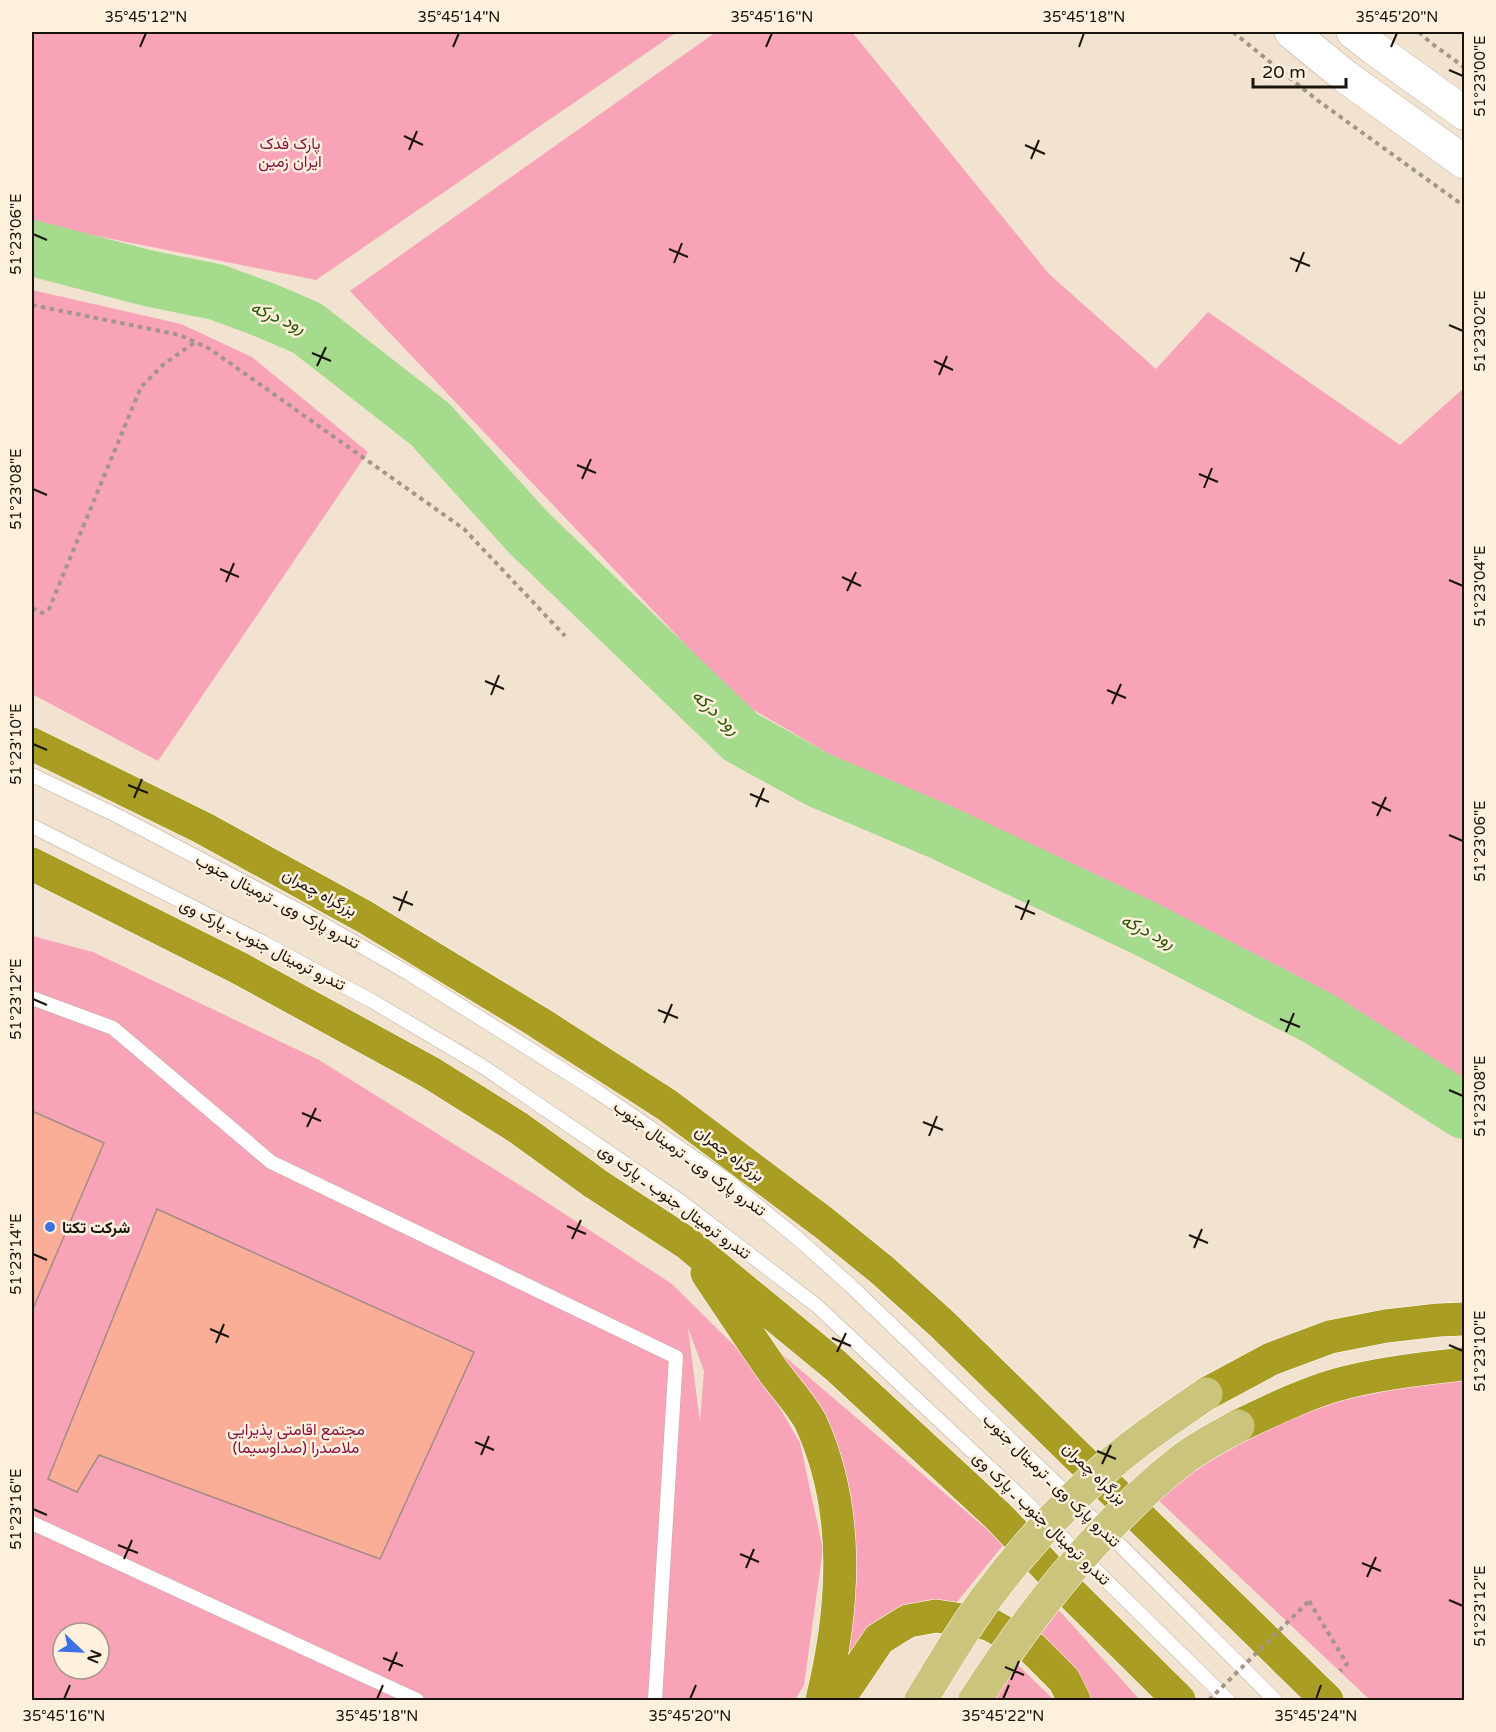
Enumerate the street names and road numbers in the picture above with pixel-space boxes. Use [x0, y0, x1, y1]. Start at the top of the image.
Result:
street label: تندرو پارک وی ـ ترمینال جنوب [191, 850, 363, 955]
street label: بزرگراه چمران [278, 864, 360, 922]
street label: تندرو ترمینال جنوب ـ پارک وی [176, 894, 349, 996]
street label: تندرو پارک وی ـ ترمینال جنوب [609, 1097, 770, 1222]
street label: بزرگراه چمران [690, 1121, 768, 1187]
street label: تندرو ترمینال جنوب ـ پارک وی [594, 1140, 755, 1265]
street label: تندرو پارک وی ـ ترمینال جنوب [978, 1410, 1124, 1552]
street label: بزرگراه چمران [1057, 1438, 1131, 1510]
street label: تندرو ترمینال جنوب ـ پارک وی [968, 1448, 1114, 1590]

